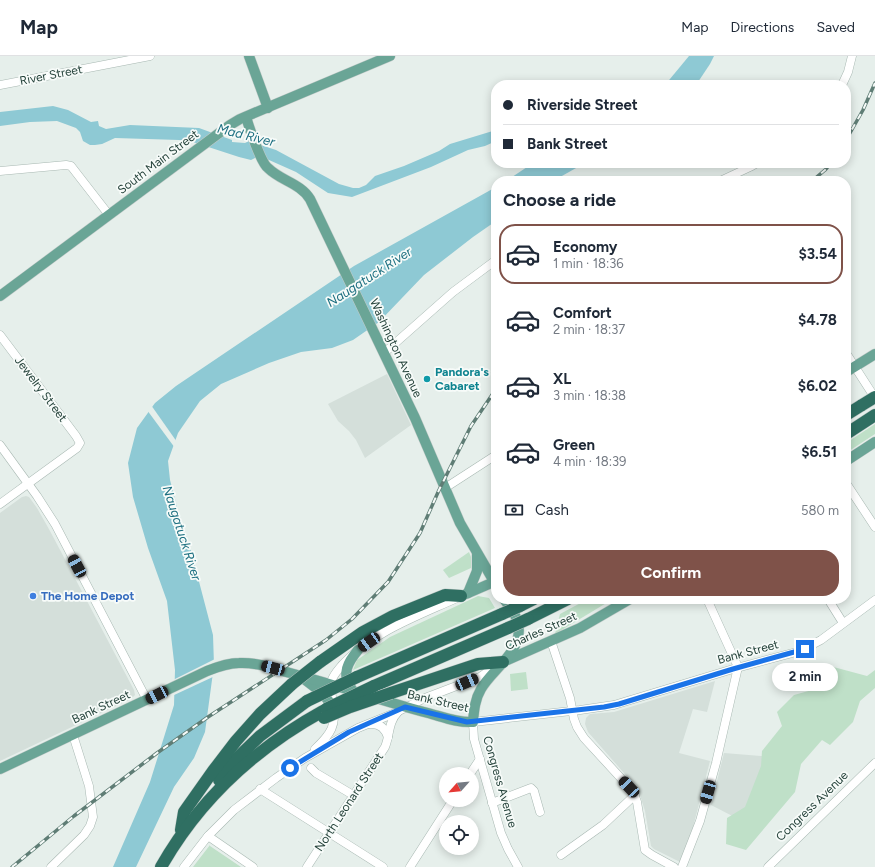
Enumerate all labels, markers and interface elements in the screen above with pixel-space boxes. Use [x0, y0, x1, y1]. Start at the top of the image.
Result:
text: Map [20, 16, 58, 39]
text: Map [681, 19, 709, 36]
text: Directions [731, 19, 794, 36]
text: Saved [816, 19, 855, 36]
street label: River Street [18, 62, 84, 88]
text: Riverside Street [527, 96, 638, 114]
water label: Mad River [216, 121, 277, 150]
street label: South Main Street [115, 127, 202, 197]
text: Bank Street [527, 135, 608, 153]
text: Choose a ride [503, 189, 616, 211]
icon: car [505, 236, 541, 272]
text: Economy [553, 238, 618, 256]
water label: Naugatuck River [324, 244, 415, 310]
text: $3.54 [798, 245, 837, 263]
text: 1 min · 18:36 [553, 256, 624, 271]
street label: Washington Avenue [367, 296, 425, 400]
icon: car [505, 302, 541, 338]
text: Comfort [553, 304, 612, 322]
text: $4.78 [798, 311, 837, 329]
text: 2 min · 18:37 [553, 322, 625, 337]
street label: Jewelry Street [12, 354, 70, 425]
place label: Pandora's Cabaret [435, 365, 489, 393]
icon: car [505, 368, 541, 404]
text: XL [553, 370, 571, 388]
marker: Pandora's Cabaret [422, 374, 432, 384]
text: $6.02 [798, 377, 837, 395]
text: 3 min · 18:38 [553, 388, 626, 403]
icon: car [505, 434, 541, 470]
text: Green [553, 436, 595, 454]
text: $6.51 [801, 443, 837, 461]
text: 4 min · 18:39 [553, 454, 626, 469]
water label: Naugatuck River [160, 484, 205, 583]
icon: cash [503, 499, 525, 521]
text: Cash [535, 501, 569, 519]
text: 580 m [801, 503, 839, 518]
button: Confirm [503, 550, 839, 596]
car [66, 553, 88, 579]
place label: The Home Depot [41, 589, 135, 603]
marker: The Home Depot [28, 591, 38, 601]
street label: Charles Street [503, 609, 579, 653]
car [356, 630, 382, 654]
street label: Bank Street [716, 637, 780, 667]
route end [796, 640, 814, 658]
car [260, 659, 286, 677]
callout: 2 min [772, 663, 838, 691]
text: 2 min [789, 669, 821, 684]
car [454, 672, 480, 692]
car [144, 684, 170, 706]
street label: Bank Street [70, 687, 133, 727]
street label: Bank Street [406, 687, 470, 715]
street label: Congress Avenue [480, 735, 520, 830]
street label: North Leonard Street [312, 750, 386, 854]
route start [281, 759, 299, 777]
north arrow [439, 767, 479, 807]
map controls [439, 767, 479, 855]
street label: Congress Avenue [773, 768, 851, 844]
car [616, 774, 642, 800]
car [699, 779, 717, 805]
button: locate [439, 815, 479, 855]

